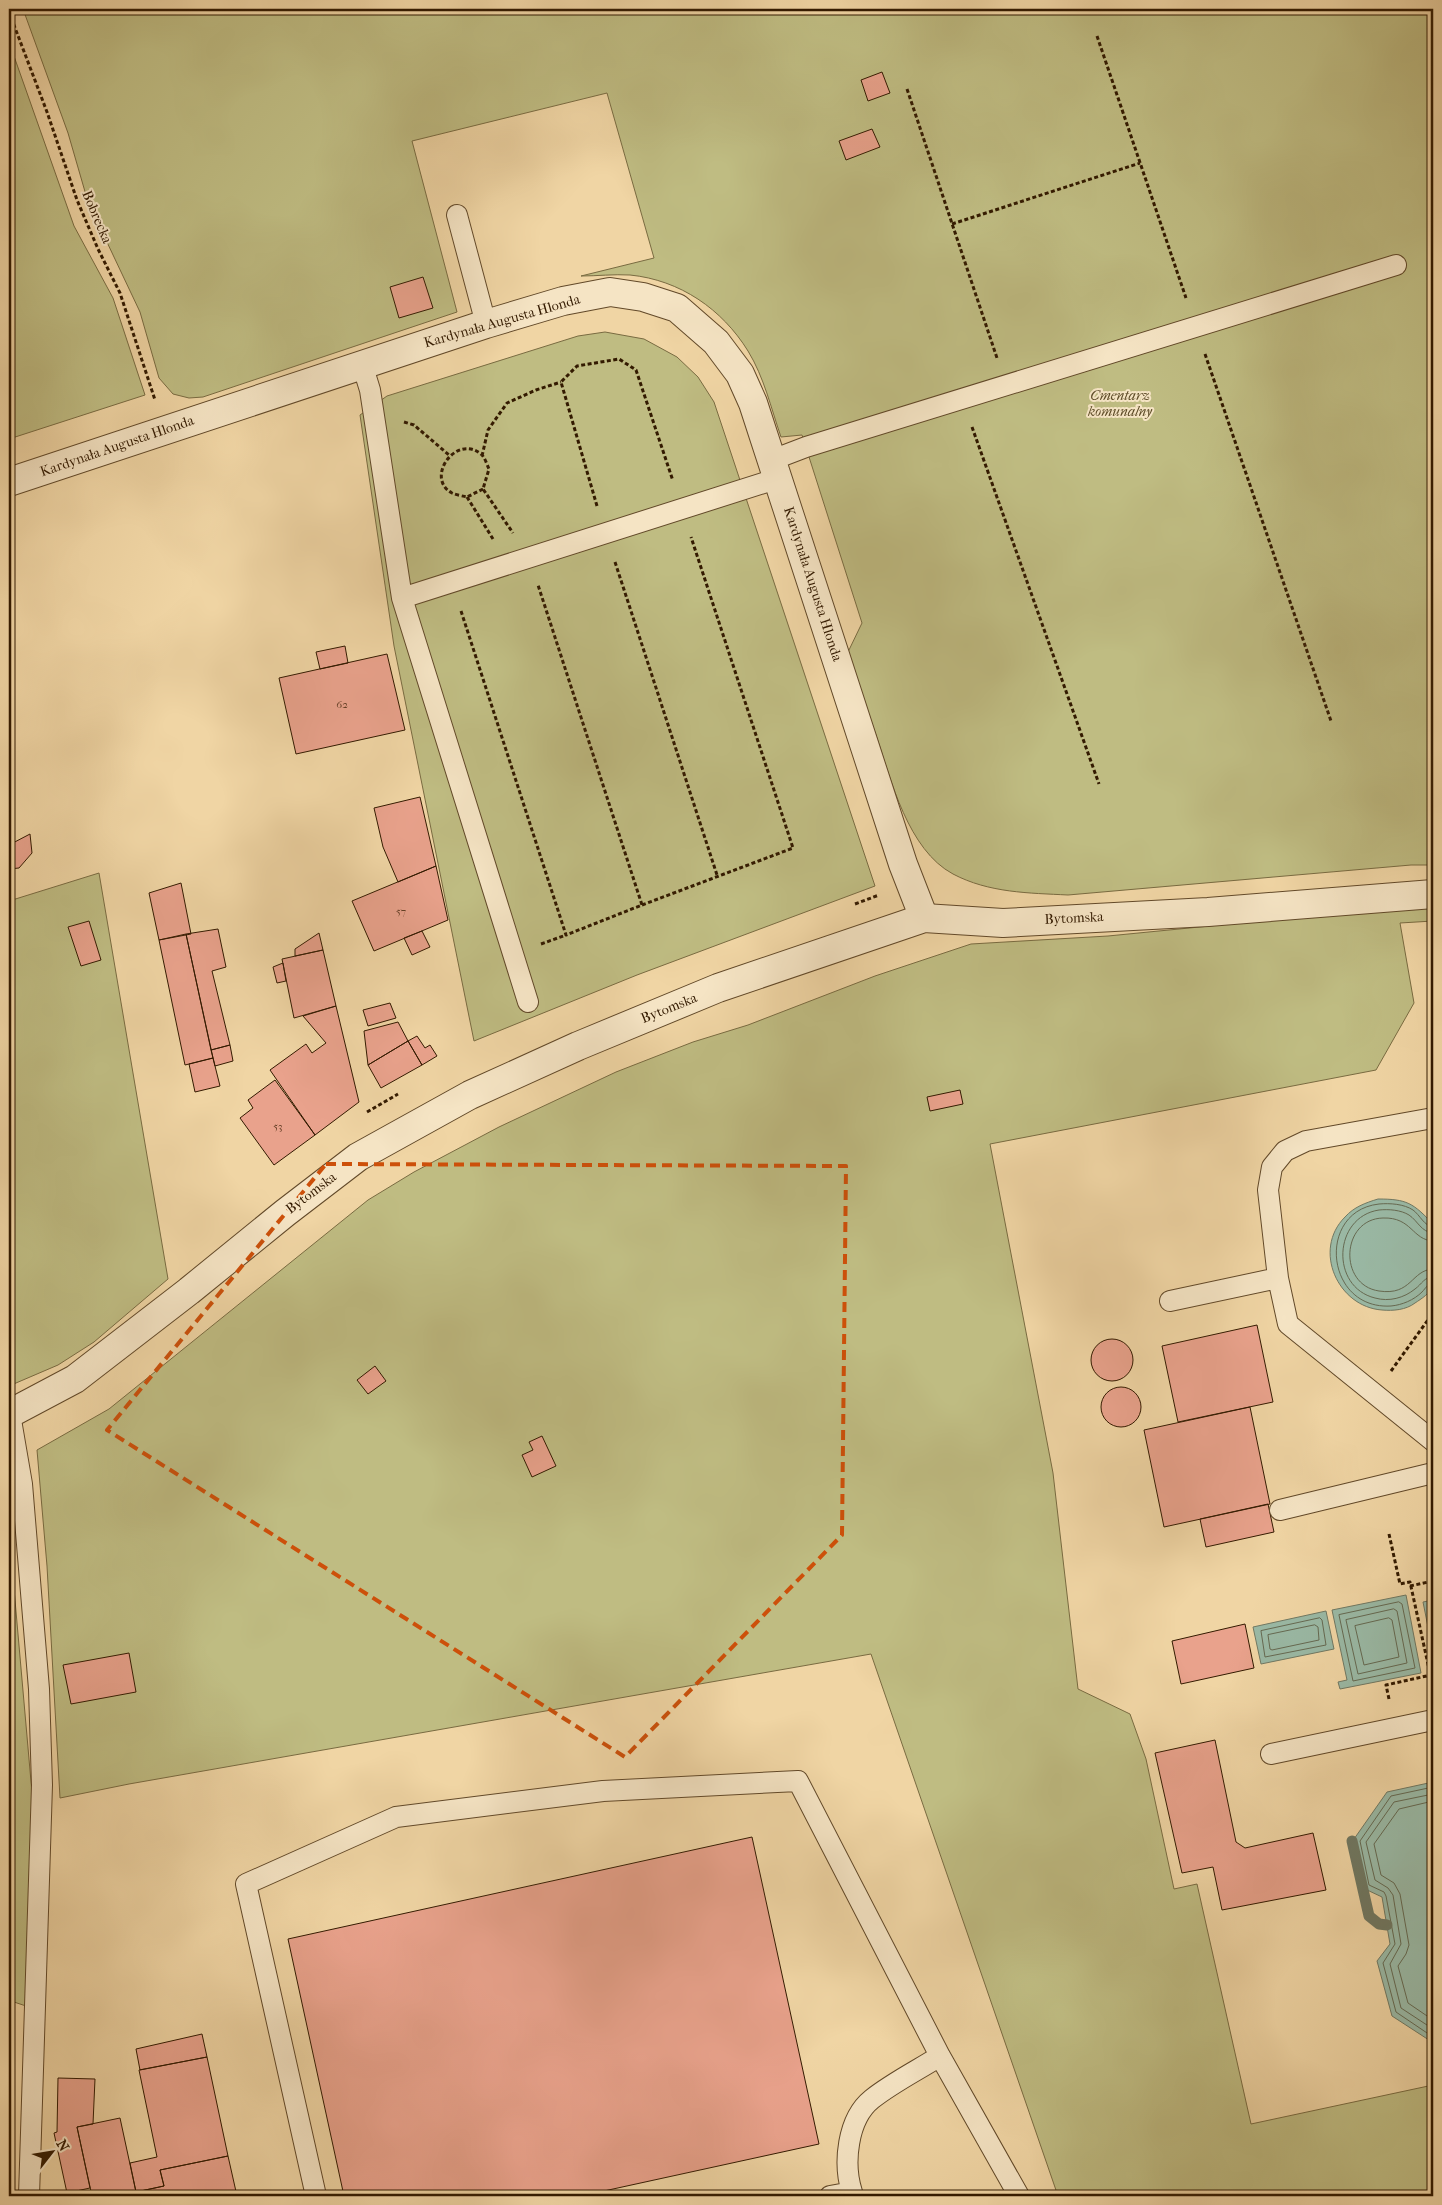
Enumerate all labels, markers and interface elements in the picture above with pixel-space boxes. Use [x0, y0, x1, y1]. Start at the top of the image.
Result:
street label: Bobrecka [78, 188, 116, 247]
street label: Kardynała Augusta Hlonda [422, 290, 582, 351]
park label: Cmentarz komunalny [1087, 387, 1153, 420]
street label: Kardynała Augusta Hlonda [38, 411, 197, 480]
street label: Kardynała Augusta Hlonda [780, 505, 846, 664]
house number: 62 [336, 698, 348, 711]
house number: 57 [396, 905, 406, 918]
street label: Bytomska [1044, 908, 1104, 928]
street label: Bytomska [638, 989, 700, 1027]
house number: 53 [273, 1120, 283, 1133]
street label: Bytomska [282, 1168, 340, 1218]
north arrow [28, 2128, 78, 2178]
text: N [53, 2137, 73, 2155]

